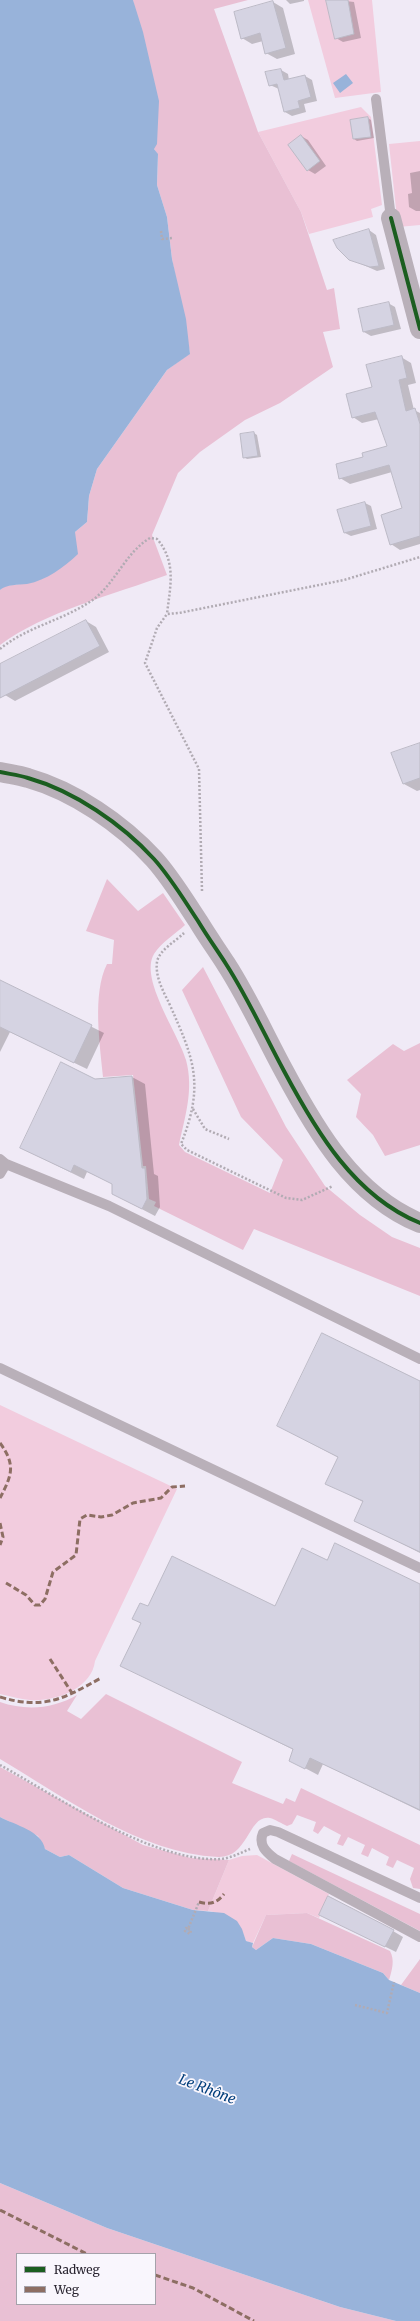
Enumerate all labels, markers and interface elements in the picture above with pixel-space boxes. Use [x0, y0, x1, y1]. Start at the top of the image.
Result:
water label: Le Rhône [176, 2072, 238, 2108]
legend [16, 2253, 156, 2305]
text: Radweg [54, 2262, 100, 2277]
text: Weg [54, 2282, 79, 2297]

